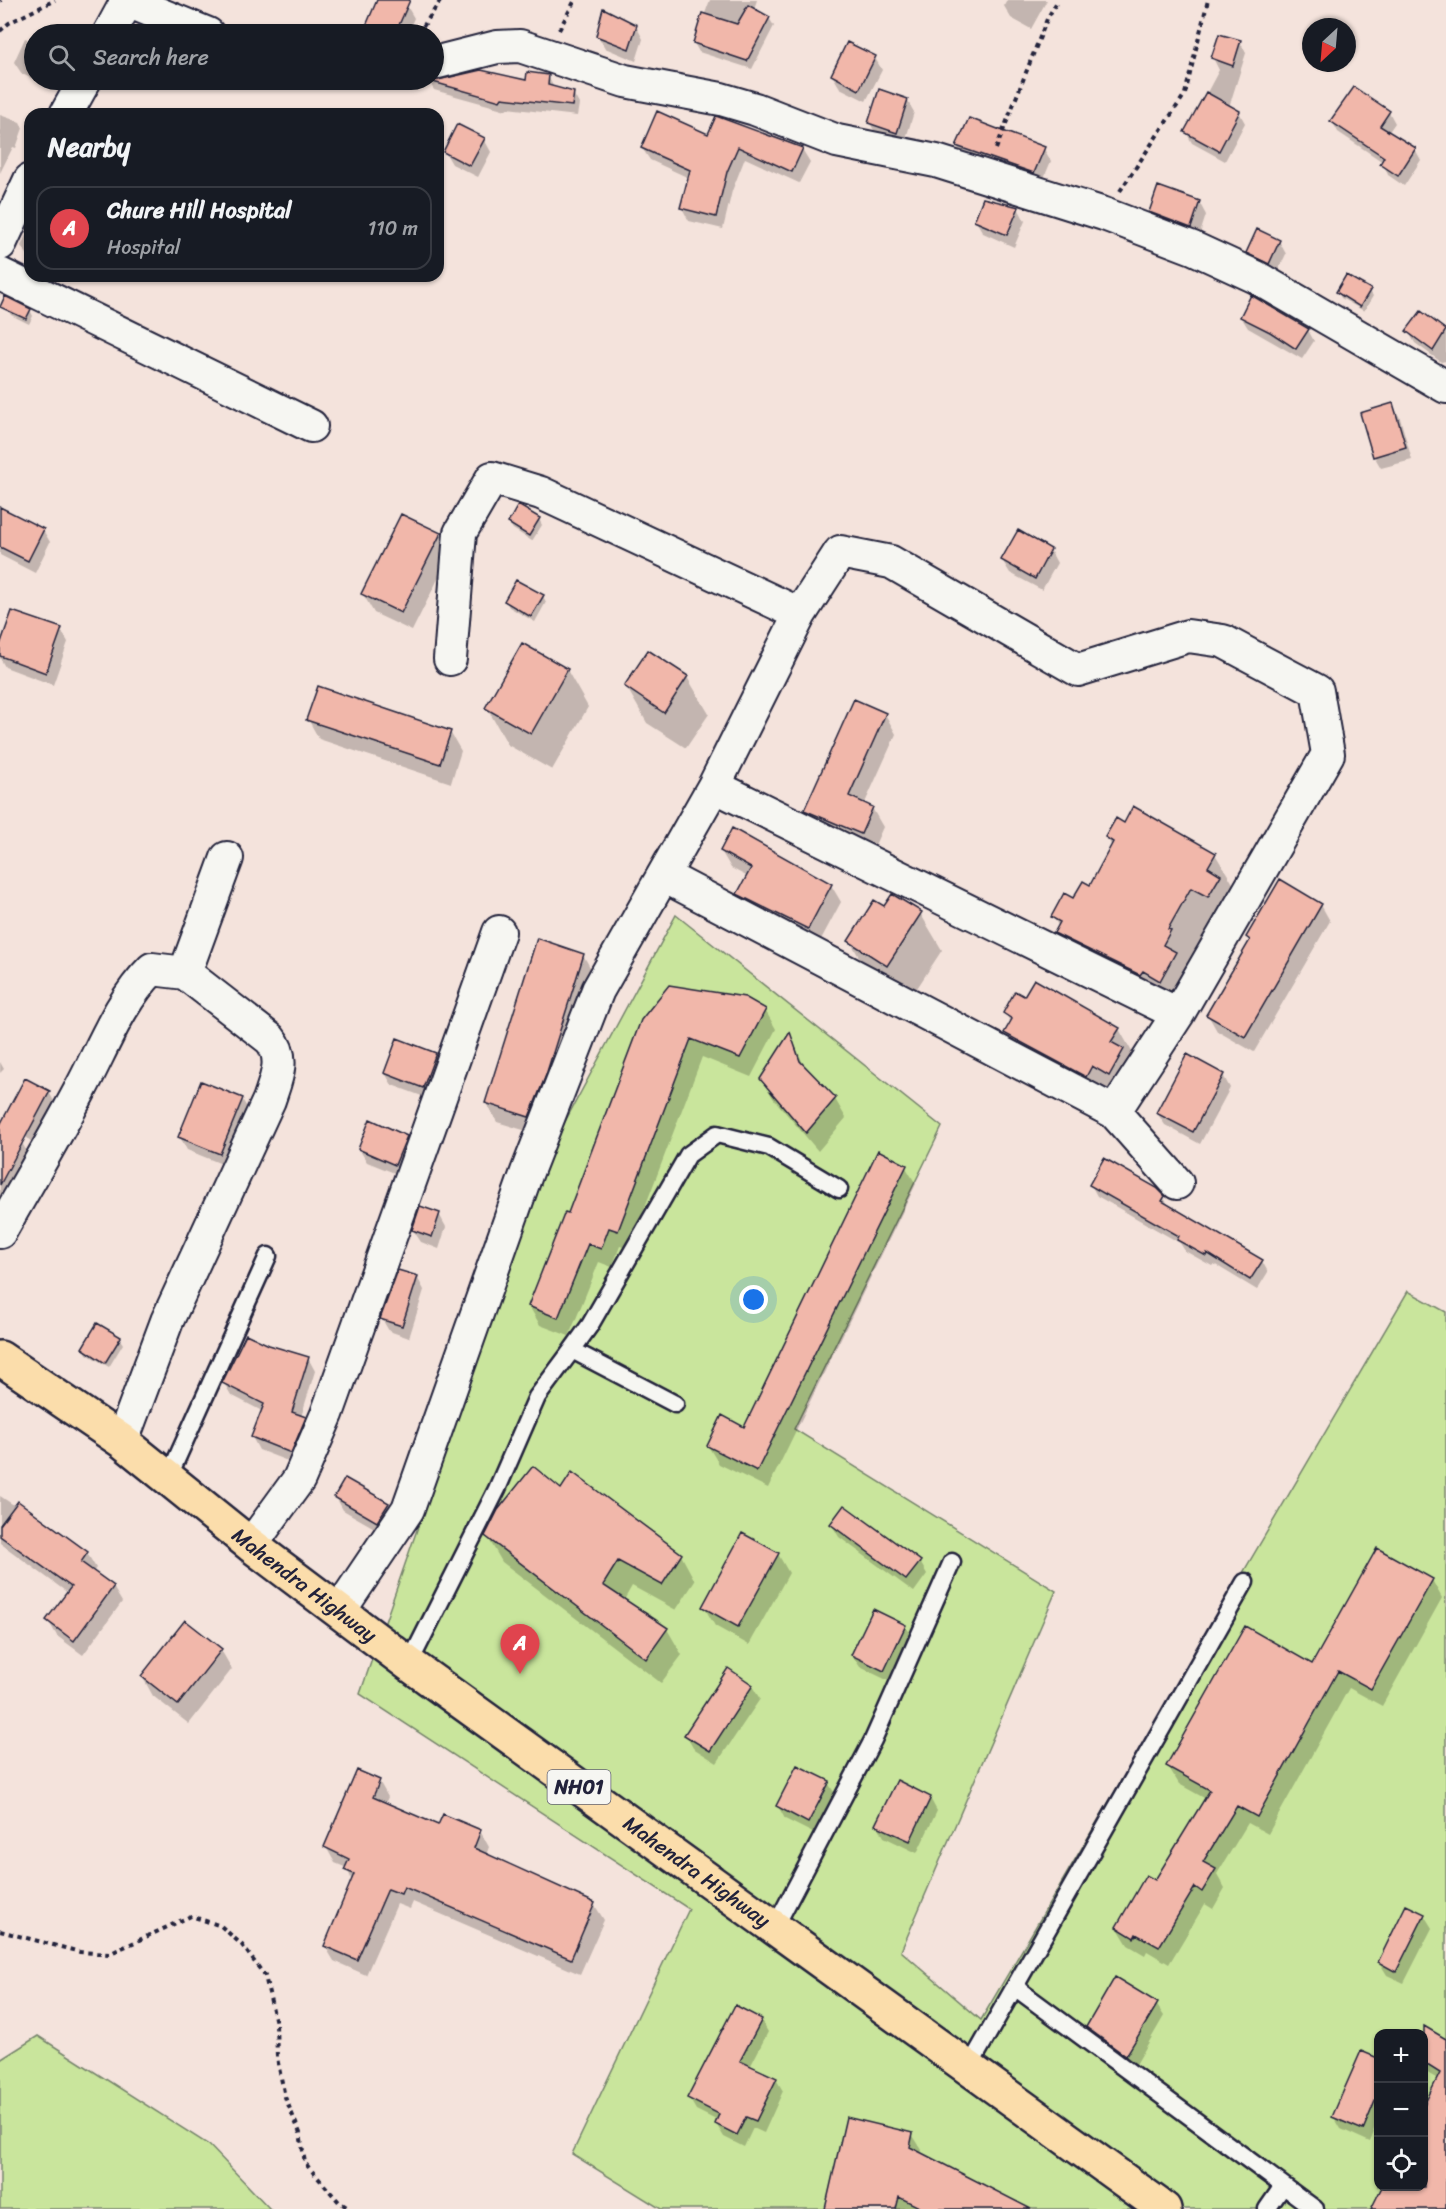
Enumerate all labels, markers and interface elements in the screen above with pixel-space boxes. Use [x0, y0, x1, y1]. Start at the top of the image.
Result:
north arrow [1302, 18, 1356, 72]
search box [24, 24, 444, 90]
text: Search here [93, 38, 209, 77]
icon: search [45, 41, 78, 74]
text: Nearby [48, 124, 130, 170]
text: Chure Hill Hospital [107, 191, 292, 230]
text: A [63, 211, 76, 246]
text: 110 m [368, 211, 418, 246]
text: Hospital [107, 230, 180, 265]
your location [739, 1285, 768, 1314]
street label: Mahendra Highway [223, 1517, 386, 1653]
pin: A [500, 1624, 540, 1674]
road number: NH01 [548, 1770, 610, 1804]
street label: Mahendra Highway [615, 1805, 779, 1938]
map controls [1374, 2029, 1428, 2191]
button: + [1374, 2029, 1428, 2083]
button: − [1374, 2083, 1428, 2137]
button: locate [1374, 2137, 1428, 2191]

